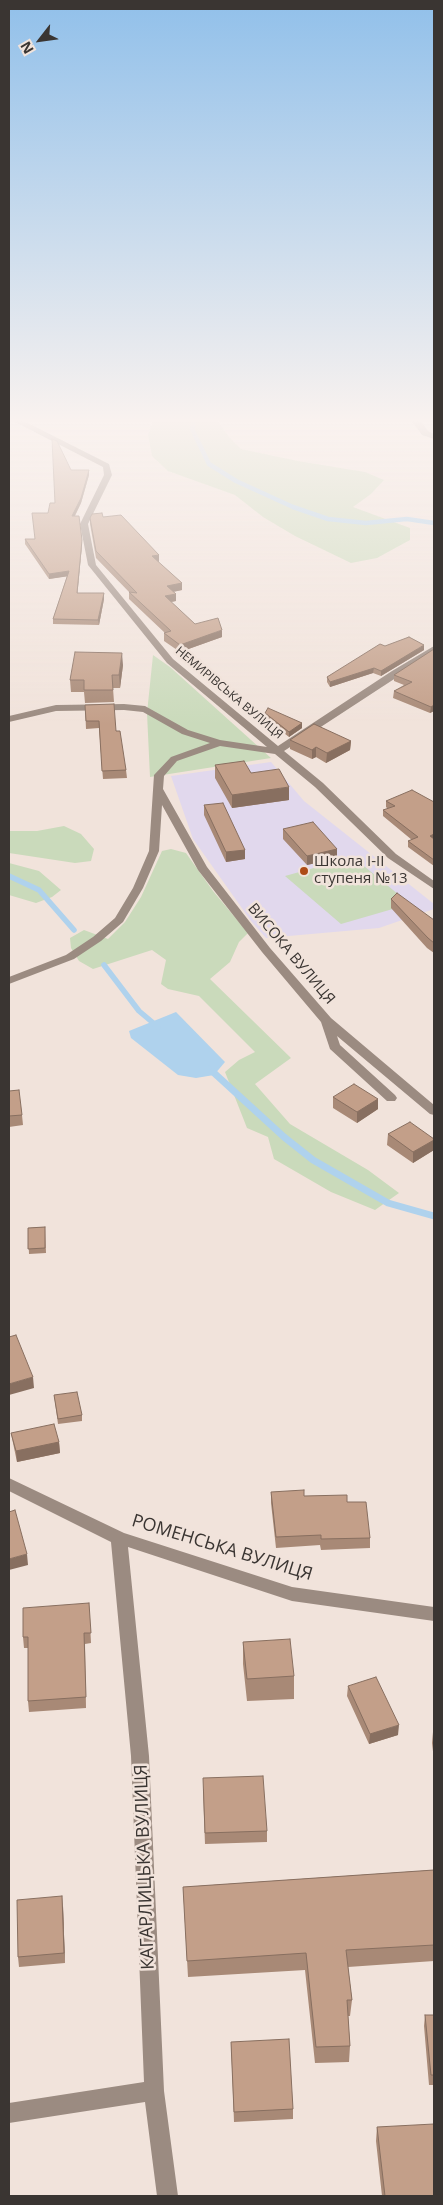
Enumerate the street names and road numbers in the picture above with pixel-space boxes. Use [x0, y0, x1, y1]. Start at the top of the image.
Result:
street label: НЕМИРІВСЬКА ВУЛИЦЯ [172, 644, 286, 742]
street label: ВИСОКА ВУЛИЦЯ [244, 900, 338, 1008]
street label: РОМЕНСЬКА ВУЛИЦЯ [129, 1510, 315, 1586]
street label: КАГАРЛИЦЬКА ВУЛИЦЯ [131, 1764, 159, 1970]

